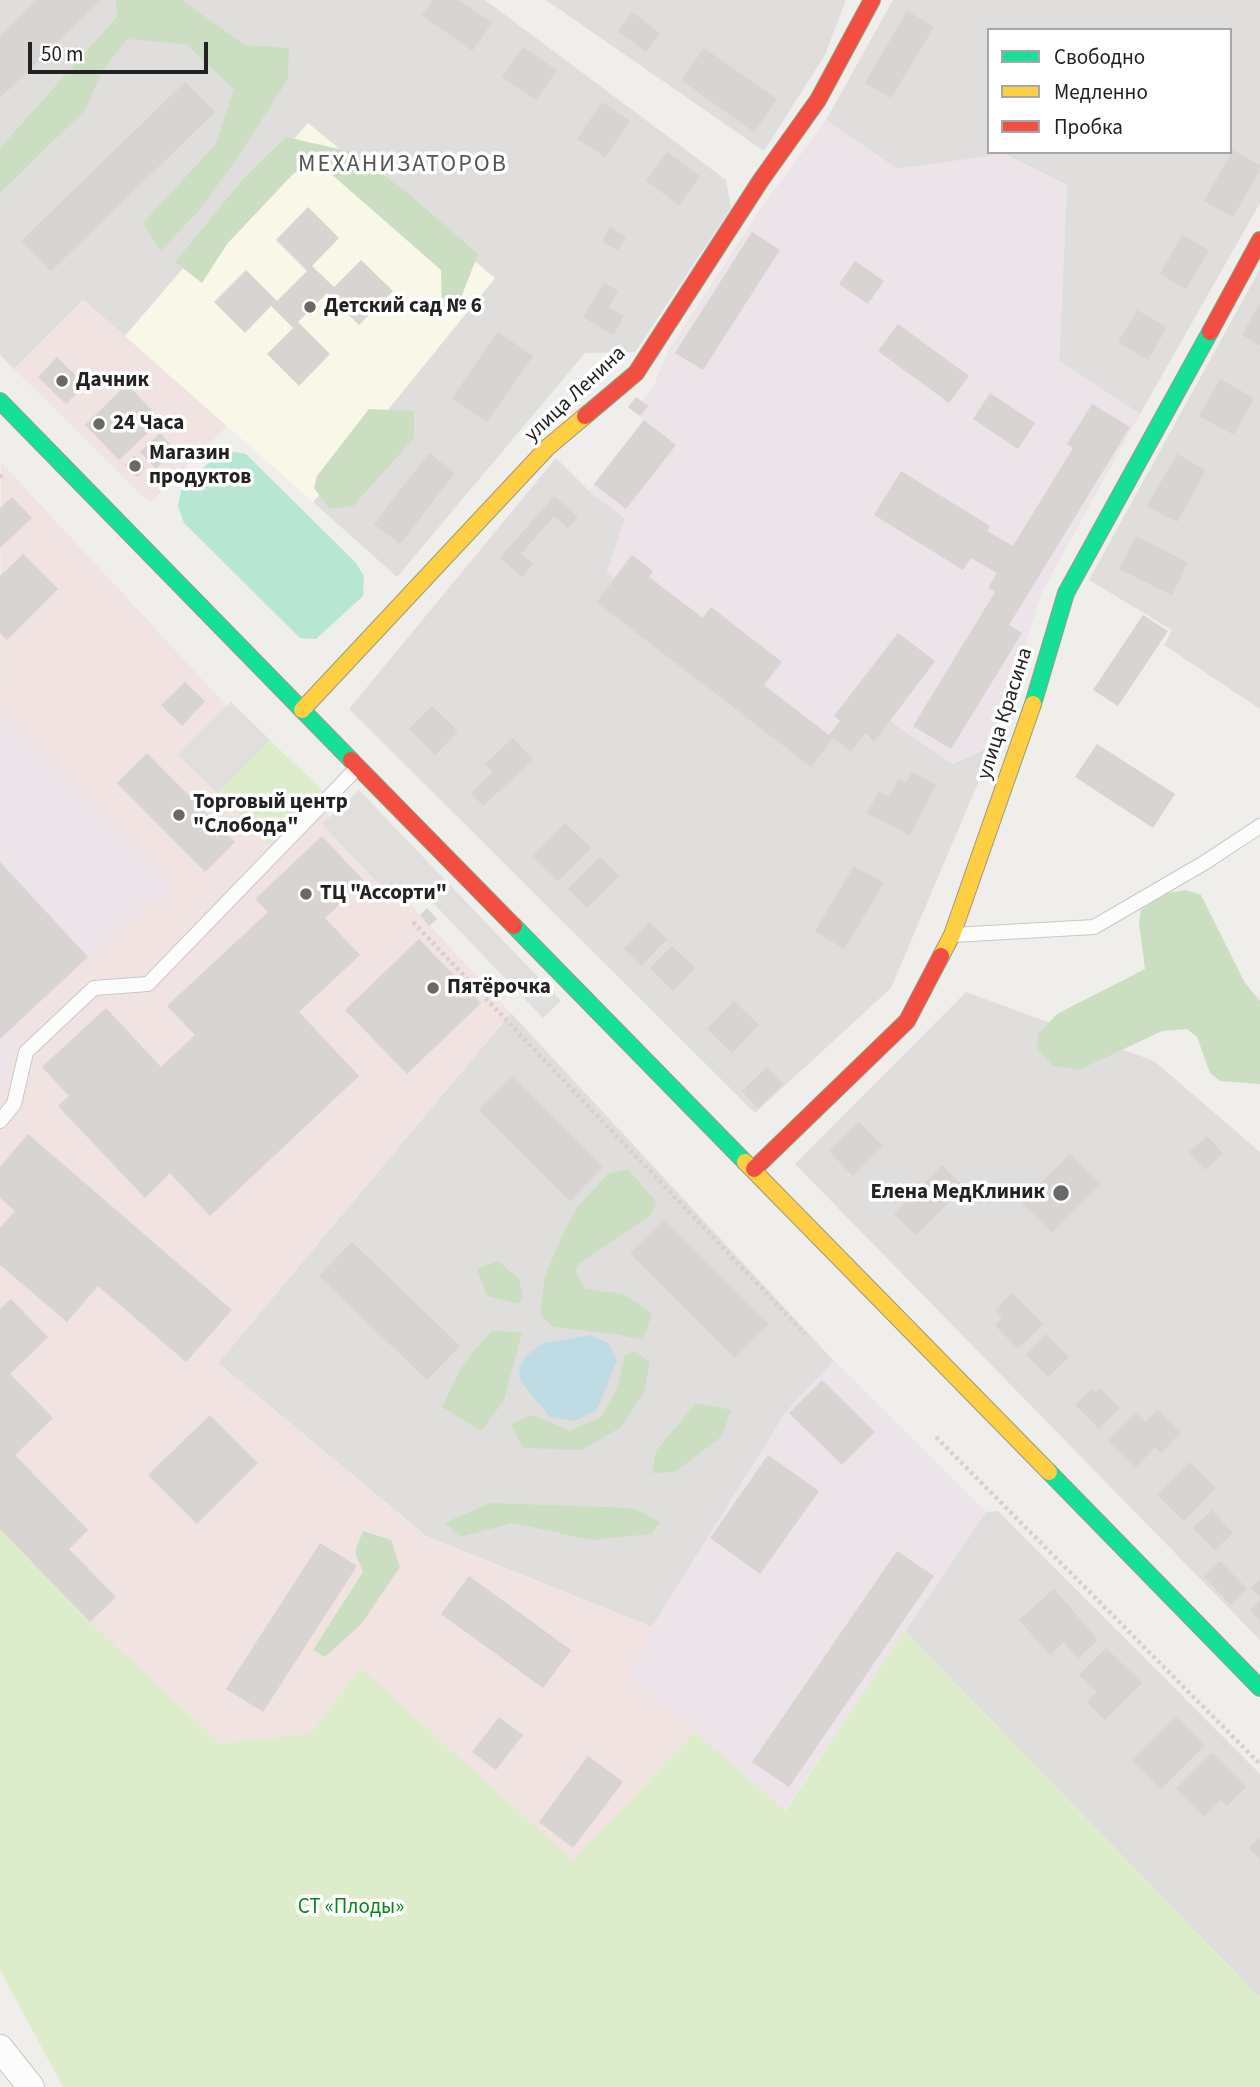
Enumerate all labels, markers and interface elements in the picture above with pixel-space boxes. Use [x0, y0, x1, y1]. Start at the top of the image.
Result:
scale bar [32, 28, 212, 72]
legend [987, 28, 1232, 154]
text: 50 m [41, 39, 83, 69]
text: Свободно [1054, 42, 1145, 72]
text: Медленно [1054, 77, 1148, 107]
text: Пробка [1054, 112, 1123, 142]
district label: МЕХАНИЗАТОРОВ [300, 152, 506, 180]
place label: Детский сад № 6 [324, 294, 482, 320]
marker: Детский сад № 6 [302, 299, 318, 315]
street label: улица Ленина [520, 342, 632, 448]
place label: Дачник [76, 368, 149, 394]
marker: Дачник [54, 373, 70, 389]
place label: 24 Часа [113, 411, 184, 437]
marker: 24 Часа [91, 416, 107, 432]
place label: Магазин продуктов [149, 441, 251, 491]
marker: Магазин продуктов [127, 458, 143, 474]
street label: улица Красина [973, 645, 1039, 783]
place label: Торговый центр "Слобода" [193, 790, 348, 840]
marker: Торговый центр "Слобода" [171, 807, 187, 823]
place label: ТЦ "Ассорти" [320, 881, 447, 907]
marker: ТЦ "Ассорти" [298, 886, 314, 902]
place label: Пятёрочка [447, 975, 551, 1001]
marker: Пятёрочка [425, 980, 441, 996]
place label: Елена МедКлиник [870, 1180, 1045, 1206]
marker: Елена МедКлиник [1051, 1183, 1071, 1203]
park label: СТ «Плоды» [298, 1895, 404, 1921]

